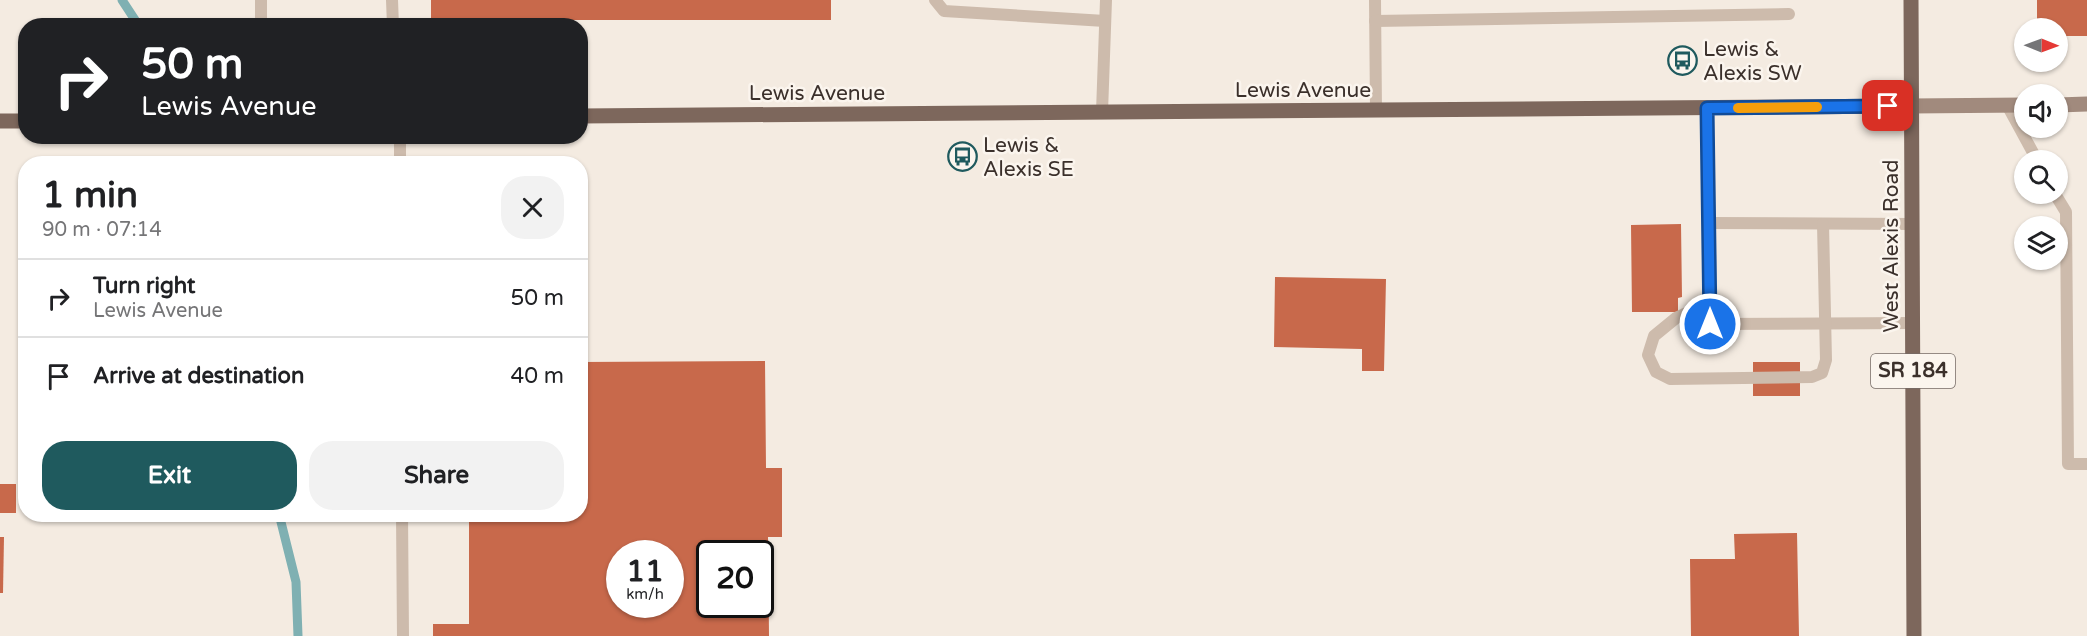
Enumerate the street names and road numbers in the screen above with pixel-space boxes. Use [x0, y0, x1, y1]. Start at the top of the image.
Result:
street label: Lewis Avenue [1235, 78, 1371, 103]
street label: Lewis Avenue [749, 81, 885, 106]
street label: West Alexis Road [1879, 159, 1904, 333]
road number: SR 184 [1871, 354, 1955, 388]

